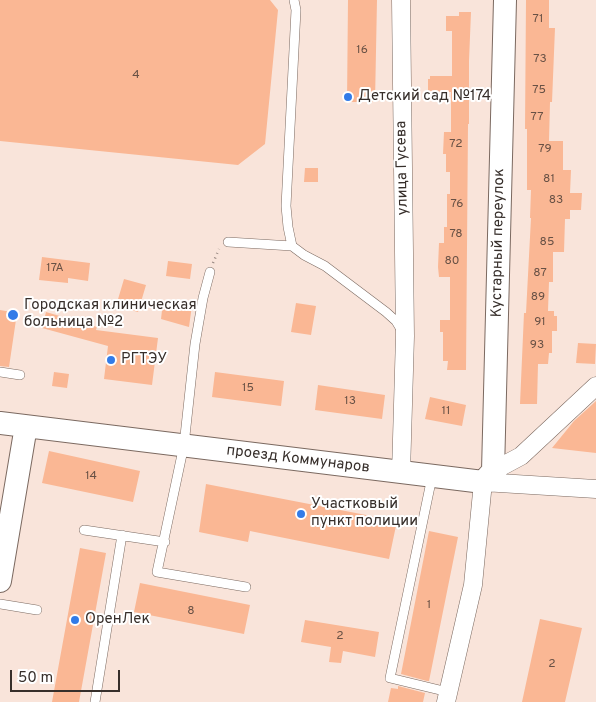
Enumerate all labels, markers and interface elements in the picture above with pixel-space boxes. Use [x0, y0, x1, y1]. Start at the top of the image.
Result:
house number: 71 [533, 13, 543, 27]
house number: 16 [356, 44, 368, 58]
house number: 73 [533, 53, 547, 67]
house number: 4 [132, 69, 140, 83]
house number: 75 [532, 84, 546, 98]
place label: Детский сад №174 [358, 88, 491, 106]
marker: Детский сад №174 [342, 91, 354, 103]
house number: 77 [531, 111, 543, 125]
street label: улица Гусева [393, 121, 413, 215]
house number: 72 [449, 138, 463, 152]
house number: 79 [538, 143, 552, 157]
street label: Кустарный переулок [489, 168, 509, 318]
house number: 81 [543, 173, 555, 187]
house number: 83 [549, 194, 563, 208]
house number: 76 [451, 198, 463, 212]
house number: 78 [449, 228, 463, 242]
house number: 85 [540, 236, 554, 250]
house number: 80 [445, 255, 459, 269]
house number: 17А [46, 262, 64, 276]
house number: 87 [533, 267, 547, 281]
house number: 89 [531, 291, 545, 305]
place label: Городская клиническая больница №2 [24, 297, 197, 332]
marker: Городская клиническая больница №2 [6, 308, 20, 322]
house number: 91 [534, 316, 546, 330]
house number: 93 [530, 339, 544, 353]
place label: РГТЭУ [121, 351, 167, 369]
marker: РГТЭУ [105, 354, 117, 366]
house number: 15 [242, 382, 254, 396]
house number: 13 [344, 395, 356, 409]
house number: 11 [442, 405, 450, 419]
street label: проезд Коммунаров [225, 442, 371, 478]
house number: 14 [85, 470, 97, 484]
place label: Участковый пункт полиции [311, 496, 418, 531]
marker: Участковый пункт полиции [295, 508, 307, 520]
house number: 1 [427, 599, 431, 613]
house number: 8 [187, 605, 195, 619]
place label: ОренЛек [85, 611, 150, 629]
marker: ОренЛек [69, 614, 81, 626]
house number: 2 [336, 630, 344, 644]
house number: 2 [548, 658, 556, 672]
scale bar [12, 660, 122, 692]
text: 50 m [18, 669, 53, 688]

